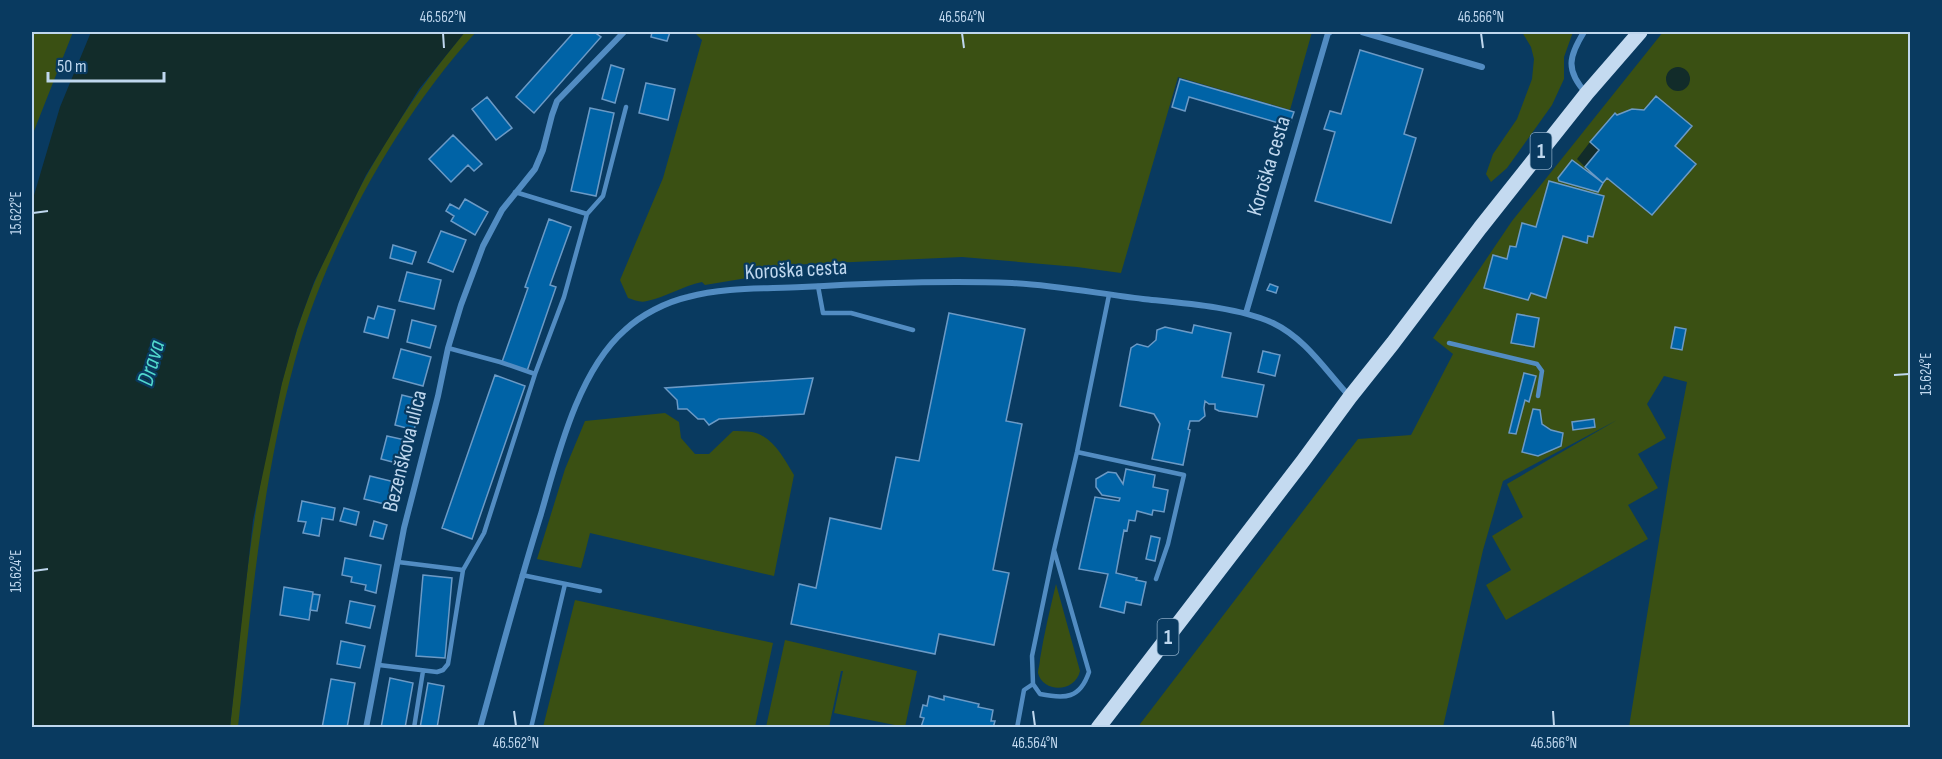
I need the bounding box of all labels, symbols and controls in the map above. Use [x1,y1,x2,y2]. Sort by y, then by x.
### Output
text: 46.562°N [420,8,466,27]
text: 46.564°N [939,8,985,27]
text: 46.566°N [1458,8,1504,27]
scale bar [48,45,164,83]
text: 50 m [57,56,87,77]
street label: Koroška cesta [1241,113,1297,219]
road number: 1 [1530,133,1552,169]
text: 15.622°E [7,191,26,235]
street label: Koroška cesta [744,254,848,286]
water label: Drava [131,337,171,389]
text: 15.624°E [1917,353,1936,395]
street label: Bezenškova ulica [377,387,433,515]
text: 15.624°E [7,550,26,592]
road number: 1 [1158,619,1178,655]
text: 46.562°N [493,734,539,753]
text: 46.564°N [1012,734,1058,753]
text: 46.566°N [1531,734,1577,753]

